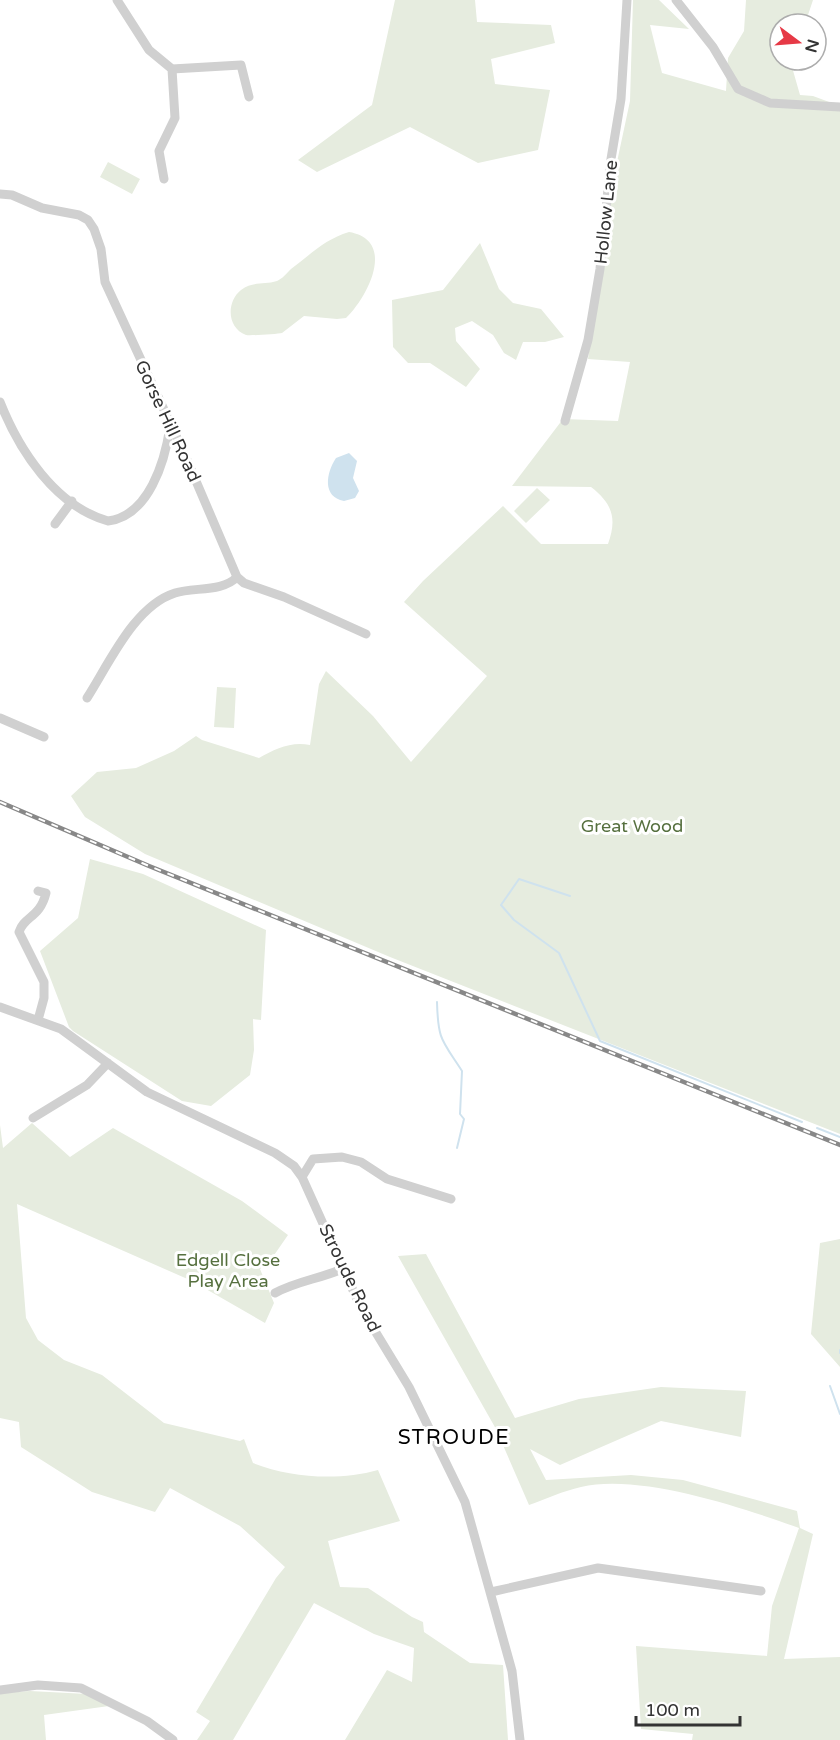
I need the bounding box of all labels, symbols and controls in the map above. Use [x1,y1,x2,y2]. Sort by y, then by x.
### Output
north arrow [768,12,828,72]
text: N [800,37,823,55]
street label: Hollow Lane [590,159,622,265]
street label: Gorse Hill Road [130,357,206,485]
park label: Great Wood [581,815,683,837]
street label: Stroude Road [314,1220,386,1336]
park label: Edgell Close Play Area [176,1249,280,1292]
district label: STROUDE [398,1425,510,1450]
scale bar [636,1689,740,1727]
text: 100 m [645,1699,700,1721]

